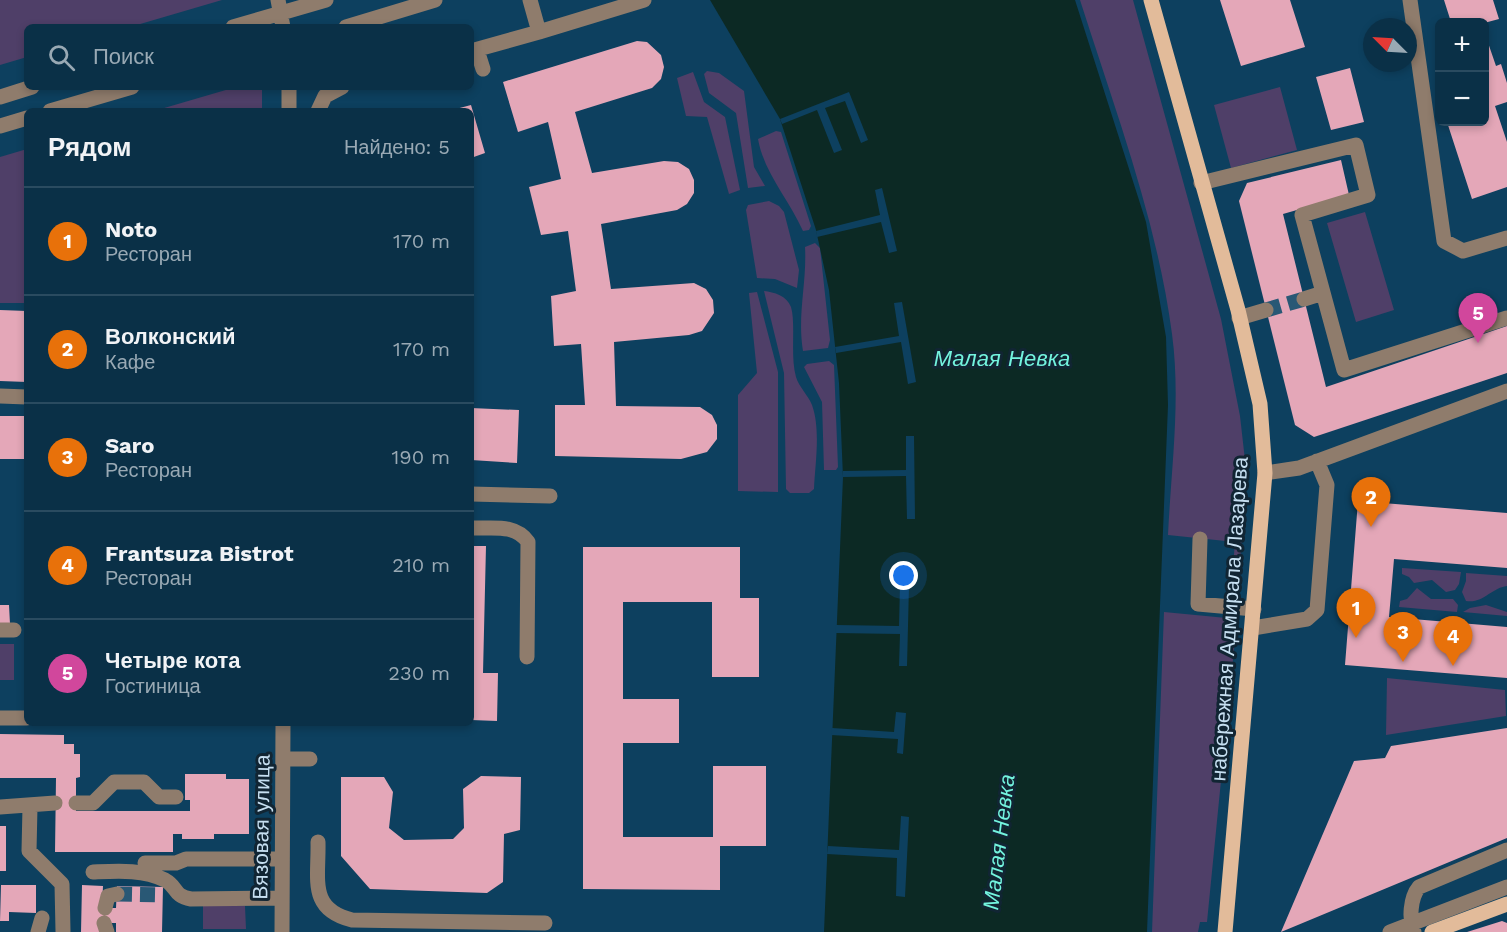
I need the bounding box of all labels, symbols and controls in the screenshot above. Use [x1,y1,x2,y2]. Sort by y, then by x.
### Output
north arrow [1363,18,1417,72]
map controls [1435,18,1489,126]
button: + [1435,18,1489,72]
search box [24,24,474,90]
icon: search [45,41,78,74]
text: Поиск [93,44,154,69]
button: − [1435,72,1489,126]
text: Рядом [48,132,131,162]
text: Найдено: 5 [344,135,450,159]
text: Noto [105,217,157,242]
text: 1 [63,229,72,253]
text: 170 m [393,229,450,253]
text: Ресторан [105,242,192,266]
pin: 5 [1458,294,1498,343]
text: Волконский [105,324,236,349]
text: 2 [62,337,73,361]
text: 170 m [393,337,450,361]
water label: Малая Невка [934,346,1070,371]
text: Кафе [105,350,155,374]
text: Saro [105,433,154,458]
text: 3 [62,445,73,469]
text: 190 m [392,445,450,469]
street label: набережная Адмирала Лазарева [1205,456,1253,782]
text: Ресторан [105,458,192,482]
pin: 2 [1352,478,1390,527]
text: Frantsuza Bistrot [105,541,294,566]
text: 4 [61,553,74,577]
text: 210 m [392,553,450,577]
your location [889,561,918,590]
text: Ресторан [105,566,192,590]
pin: 1 [1336,588,1376,638]
pin: 3 [1384,612,1422,662]
pin: 4 [1434,616,1472,666]
text: Четыре кота [105,648,241,673]
text: 5 [62,661,73,685]
text: 230 m [388,661,450,685]
text: Гостиница [105,674,201,698]
street label: Вязовая улица [247,754,275,900]
water label: Малая Невка [978,773,1020,911]

